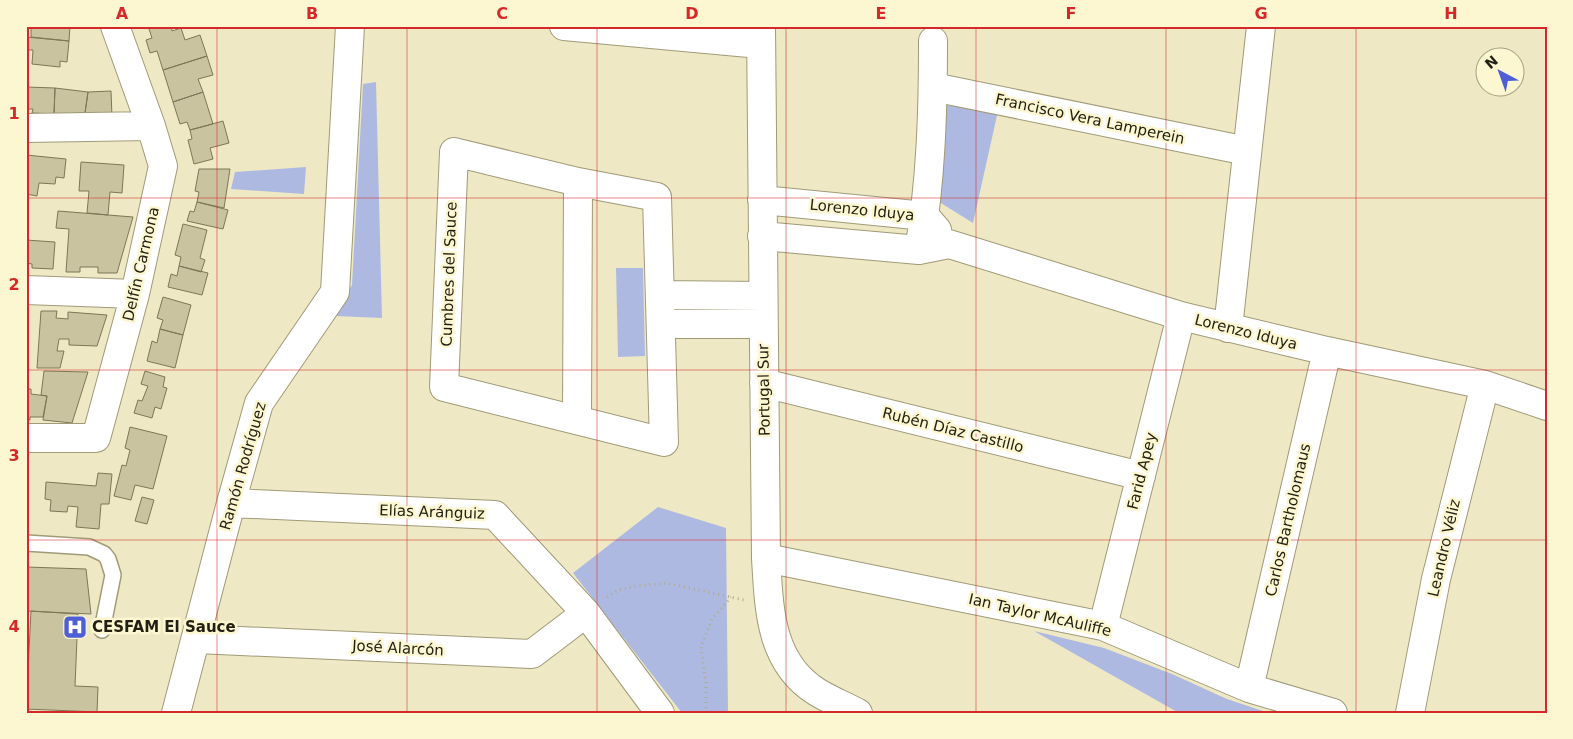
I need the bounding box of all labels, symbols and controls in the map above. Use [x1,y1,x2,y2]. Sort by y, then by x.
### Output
text: A [116,4,129,23]
text: B [306,4,318,23]
text: C [496,4,508,23]
text: D [685,4,699,23]
text: E [876,4,886,23]
text: F [1066,4,1076,23]
text: G [1254,4,1268,23]
text: H [1444,4,1458,23]
north arrow [1476,48,1526,98]
text: N [1482,52,1501,72]
street label: Francisco Vera Lamperein [994,90,1186,148]
text: 1 [8,104,20,123]
street label: Lorenzo Iduya [809,196,915,224]
street label: Cumbres del Sauce [437,201,461,347]
street label: Delfín Carmona [119,205,163,323]
text: 2 [8,275,20,294]
street label: Lorenzo Iduya [1193,311,1299,353]
street label: Portugal Sur [754,343,774,436]
street label: Ramón Rodríguez [216,400,270,532]
street label: Rubén Díaz Castillo [881,404,1025,456]
street label: Farid Apey [1124,430,1160,511]
street label: Carlos Bartholomaus [1262,442,1314,598]
text: 3 [8,446,20,465]
street label: Leandro Véliz [1424,497,1464,599]
street label: Elías Aránguiz [379,501,485,523]
street label: Ian Taylor McAuliffe [967,590,1113,640]
hospital icon: CESFAM El Sauce [62,614,88,640]
text: 4 [8,617,20,636]
place label: CESFAM El Sauce [92,618,236,636]
street label: José Alarcón [351,637,444,659]

